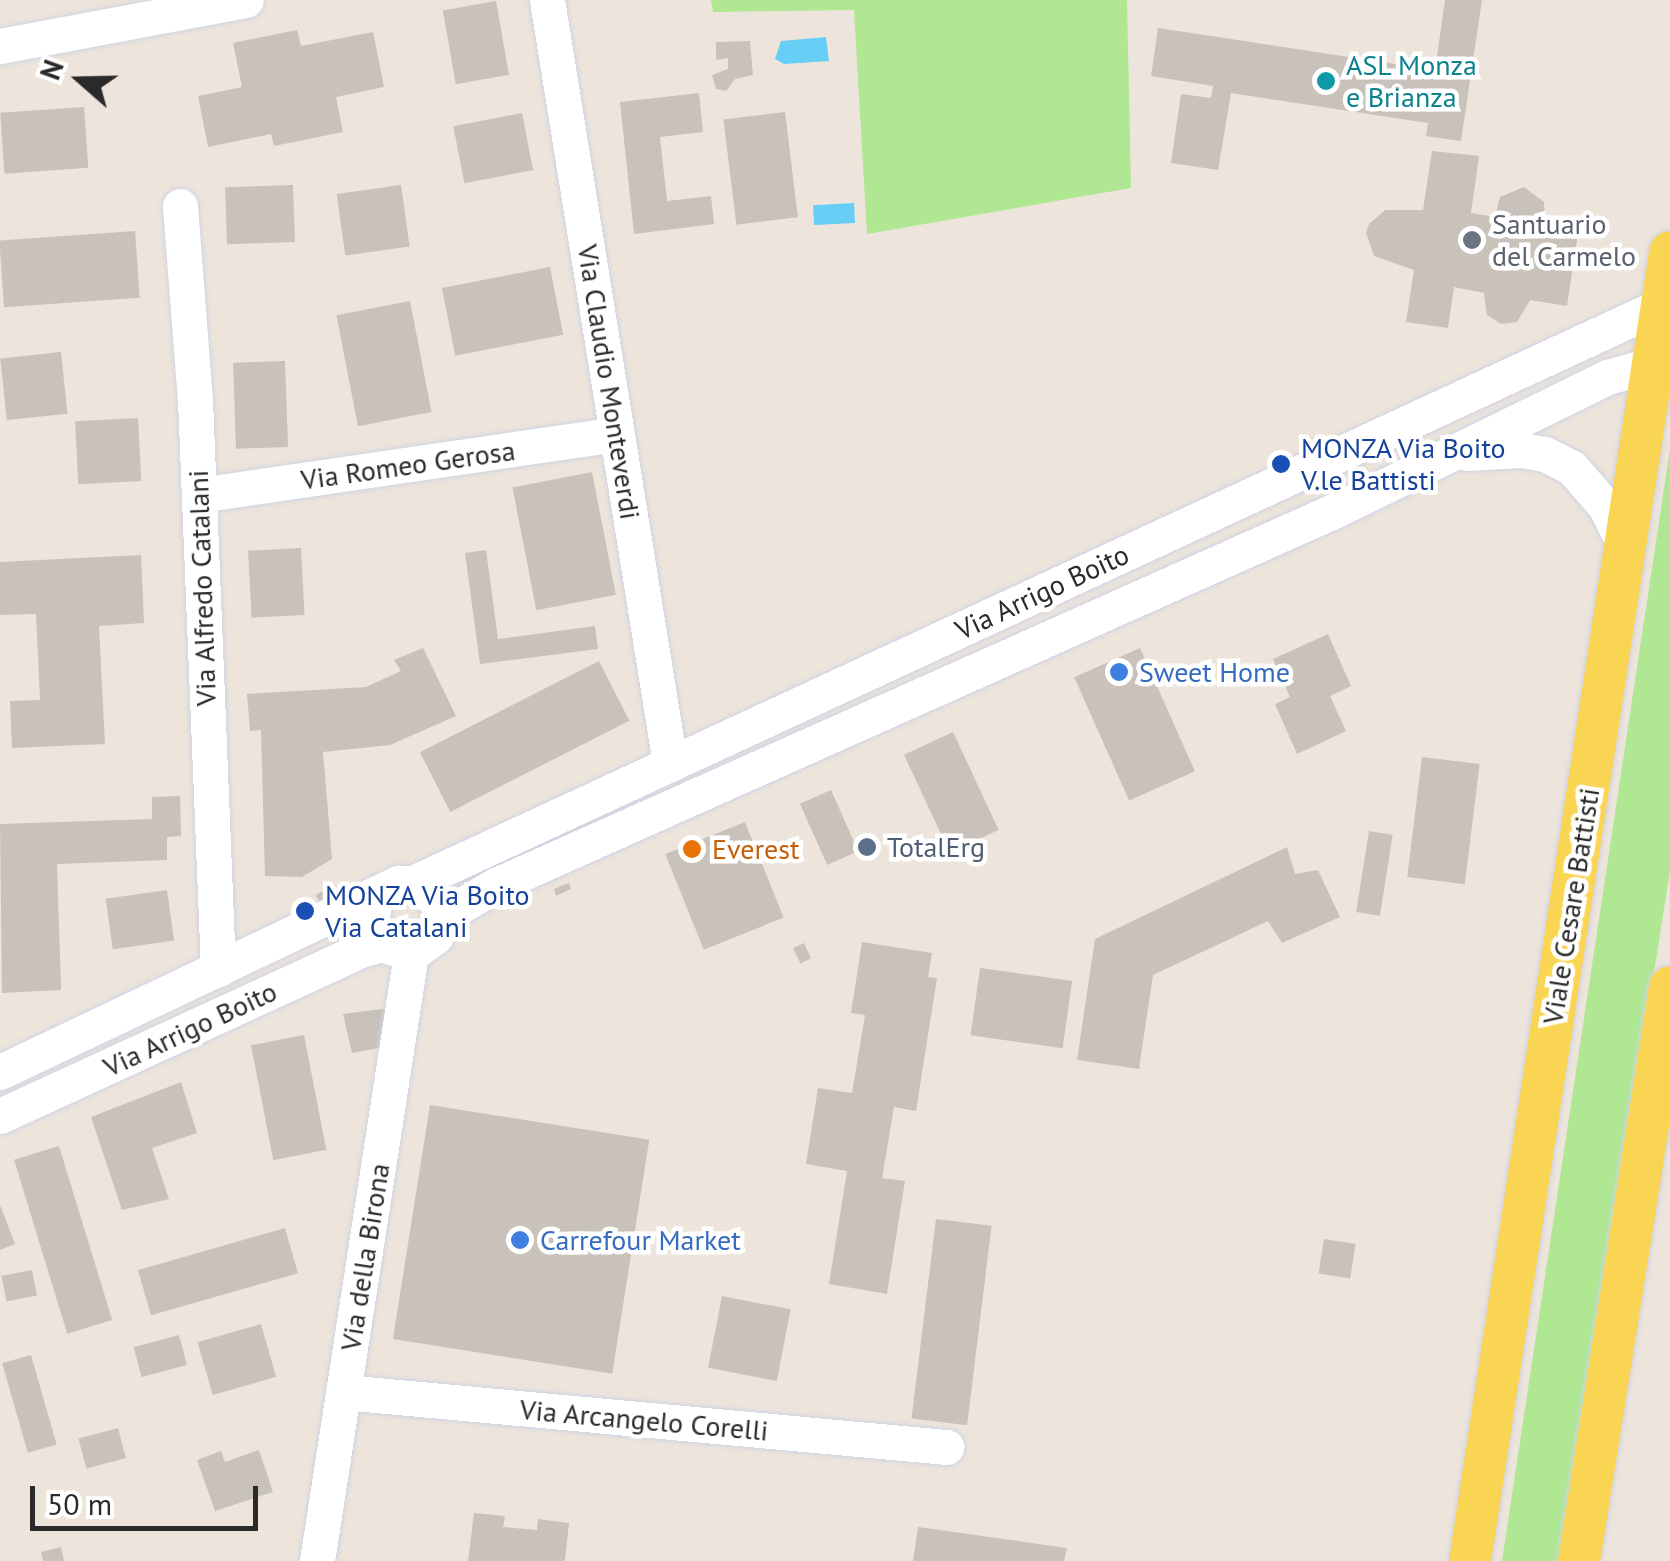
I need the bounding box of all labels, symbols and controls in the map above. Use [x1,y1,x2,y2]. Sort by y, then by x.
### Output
north arrow [30,30,130,130]
place label: ASL Monza e Brianza [1346,48,1478,114]
text: N [31,55,72,85]
marker: ASL Monza e Brianza [1315,70,1337,92]
place label: Santuario del Carmelo [1492,207,1636,273]
marker: Santuario del Carmelo [1461,229,1483,251]
street label: Via Claudio Monteverdi [571,242,647,522]
place label: MONZA Via Boito V.le Battisti [1301,431,1508,497]
street label: Via Romeo Gerosa [299,433,517,497]
marker: MONZA Via Boito V.le Battisti [1270,453,1292,475]
street label: Via Alfredo Catalani [181,469,223,707]
street label: Via Arrigo Boito [950,537,1134,647]
place label: Sweet Home [1139,655,1290,689]
marker: Sweet Home [1108,661,1130,683]
street label: Viale Cesare Battisti [1536,785,1606,1027]
place label: TotalErg [887,830,985,864]
place label: Everest [712,832,799,866]
marker: TotalErg [856,836,878,858]
marker: Everest [681,838,703,860]
place label: MONZA Via Boito Via Catalani [325,878,532,944]
marker: MONZA Via Boito Via Catalani [294,900,316,922]
street label: Via Arrigo Boito [98,974,282,1084]
street label: Via della Birona [334,1161,396,1353]
place label: Carrefour Market [540,1223,741,1257]
marker: Carrefour Market [509,1229,531,1251]
street label: Via Arcangelo Corelli [518,1392,770,1448]
scale bar [35,1466,262,1528]
text: 50 m [47,1484,112,1523]

